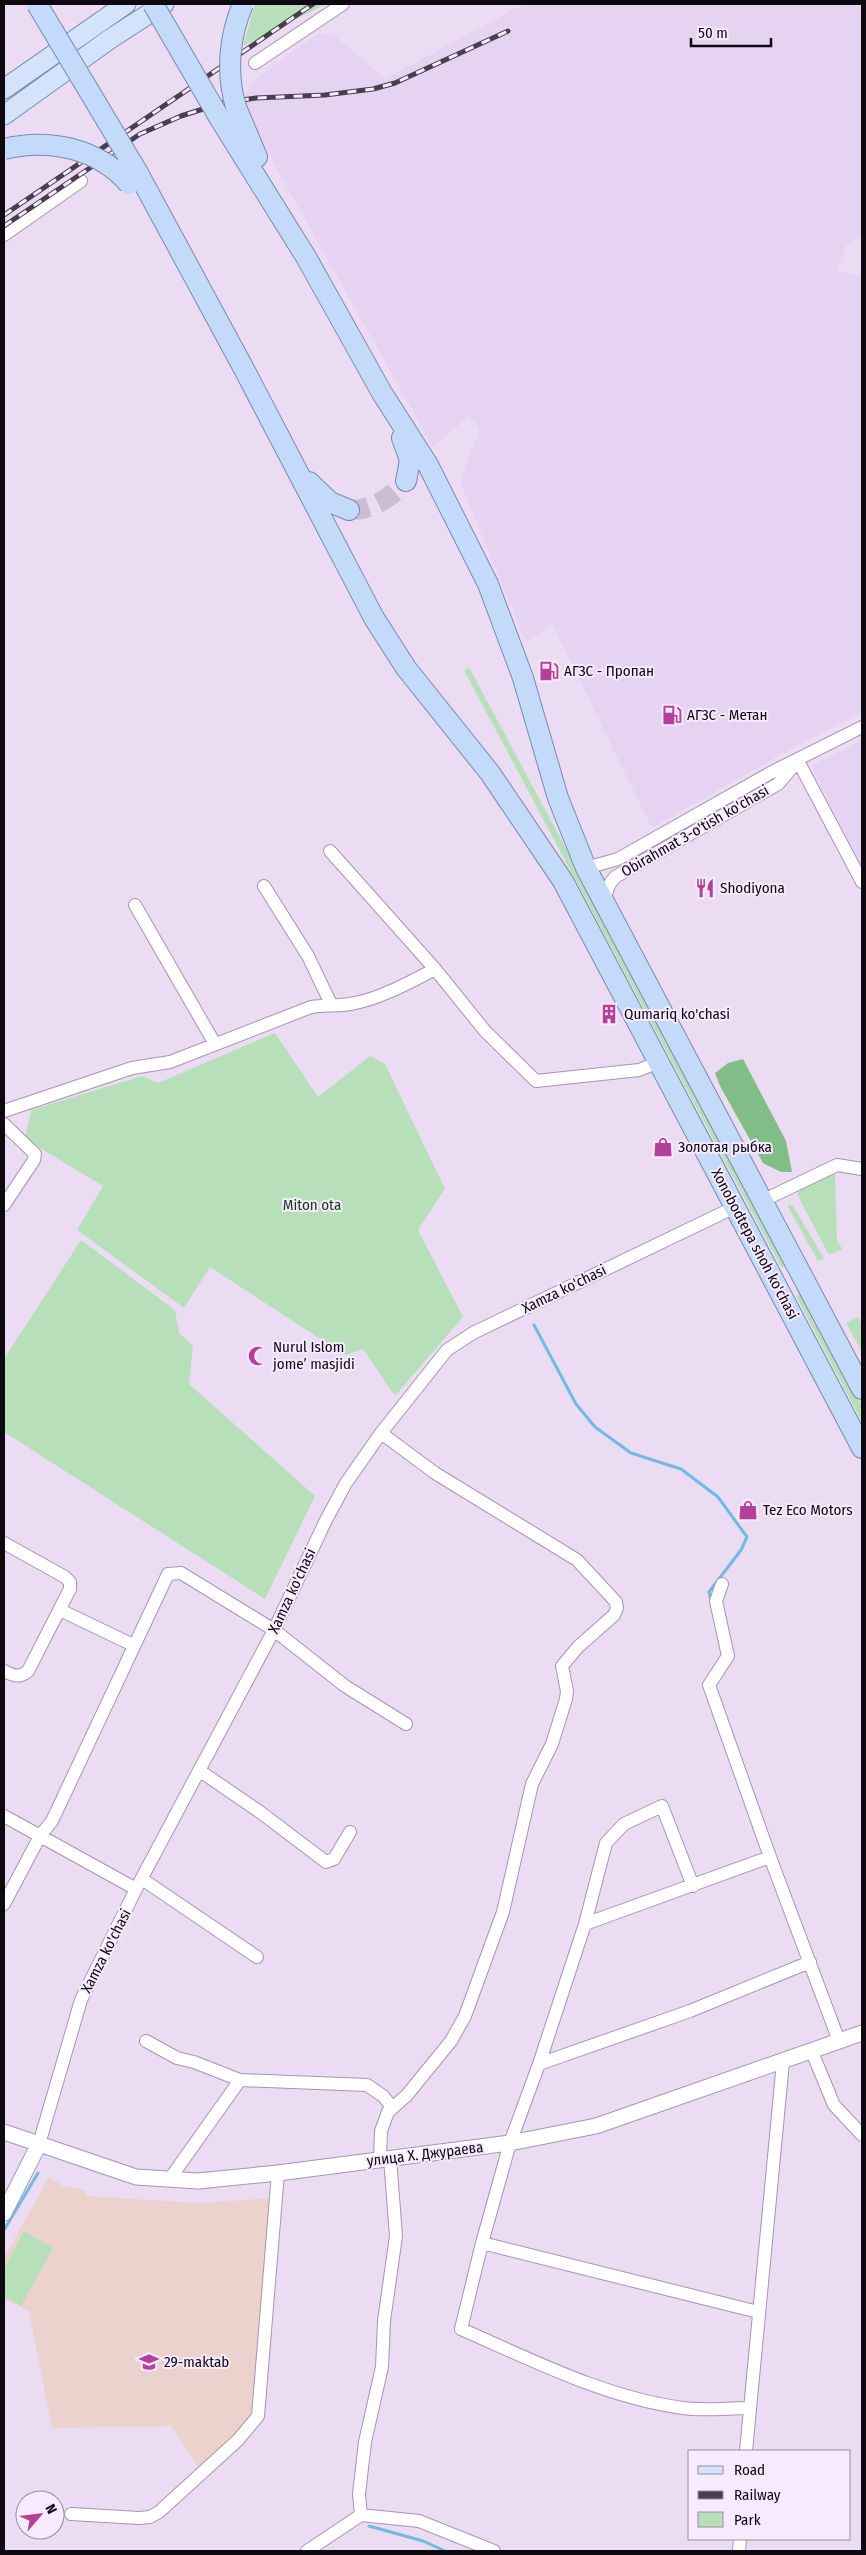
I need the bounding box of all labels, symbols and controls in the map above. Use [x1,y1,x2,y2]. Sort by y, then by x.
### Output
scale bar [691,15,771,47]
text: 50 m [698,24,728,42]
fuel station icon: АГЗС - Пропан [538,660,560,682]
place label: АГЗС - Пропан [564,662,654,680]
fuel station icon: АГЗС - Метан [661,704,683,726]
place label: АГЗС - Метан [687,706,767,724]
street label: Obirahmat 3-o'tish ko'chasi [618,781,772,881]
restaurant icon: Shodiyona [694,877,716,899]
place label: Shodiyona [720,879,785,897]
building icon: Qumariq ko'chasi [598,1003,620,1025]
place label: Qumariq ko'chasi [624,1005,730,1023]
shop icon: Золотая рыбка [652,1136,674,1158]
place label: Золотая рыбка [678,1138,772,1156]
street label: Xonobodtepa shoh ko'chasi [708,1165,802,1323]
park label: Miton ota [283,1196,341,1214]
street label: Xamza ko'chasi [519,1261,609,1317]
place label: Nurul Islom jome’ masjidi [272,1338,355,1373]
mosque icon: Nurul Islom jome’ masjidi [247,1345,269,1367]
shop icon: Tez Eco Motors [737,1499,759,1521]
place label: Tez Eco Motors [763,1501,853,1519]
street label: Xamza ko'chasi [264,1546,320,1636]
street label: Xamza ko'chasi [77,1906,135,1996]
street label: улица Х. Джураева [366,2138,484,2170]
school or university icon: 29-maktab [138,2351,160,2373]
place label: 29-maktab [164,2353,229,2371]
legend [688,2450,851,2540]
text: Road [734,2461,765,2479]
text: Railway [734,2486,781,2504]
north arrow [15,2490,65,2540]
text: N [42,2501,61,2517]
text: Park [734,2511,761,2529]

